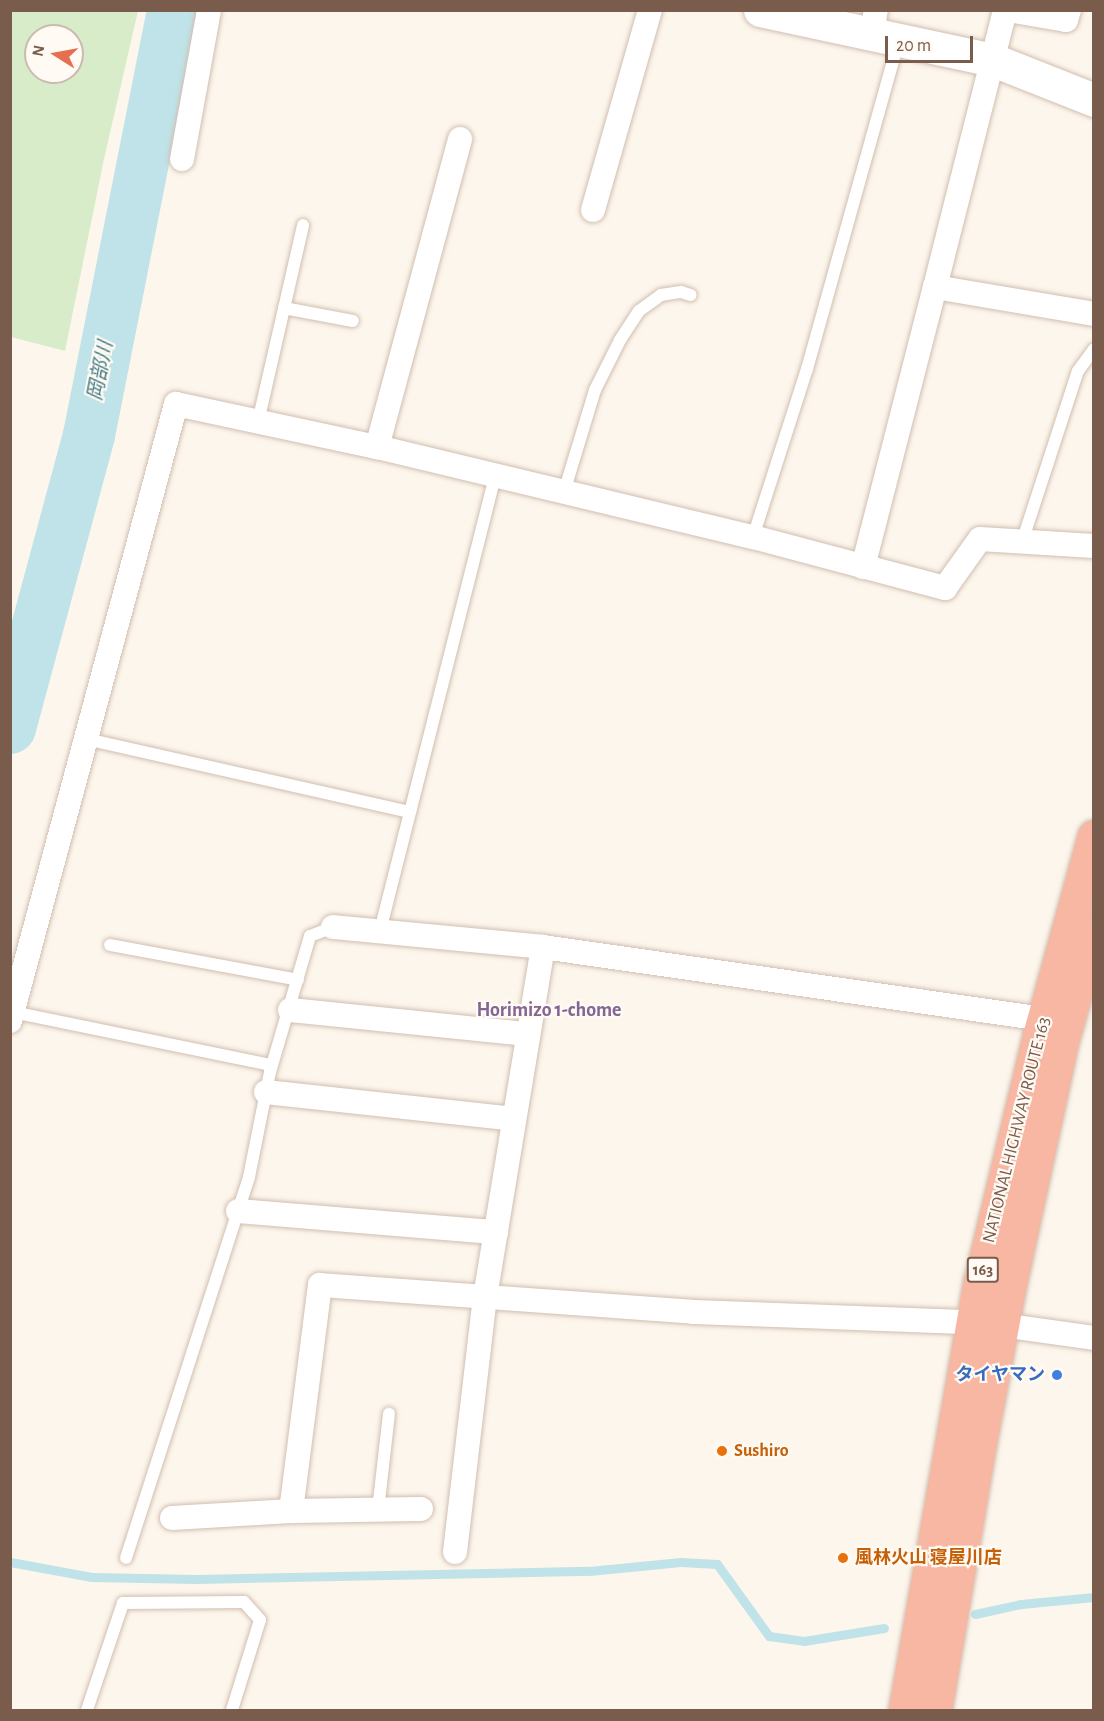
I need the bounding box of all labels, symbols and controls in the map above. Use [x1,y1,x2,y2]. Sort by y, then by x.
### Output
north arrow [24,24,84,84]
scale bar [888,24,976,62]
text: 20 m [896,37,931,55]
text: N [29,44,47,58]
water label: 岡部川 [83,339,119,403]
district label: Horimizo 1-chome [477,998,621,1022]
street label: NATIONAL HIGHWAY ROUTE 163 [978,1015,1056,1245]
road number: 163 [966,1257,1000,1283]
place label: タイヤマン [955,1364,1045,1386]
marker: タイヤマン [1050,1368,1064,1382]
place label: Sushiro [734,1440,789,1462]
marker: Sushiro [715,1444,729,1458]
place label: 風林火山 寝屋川店 [855,1547,1002,1569]
marker: 風林火山 寝屋川店 [836,1551,850,1565]

